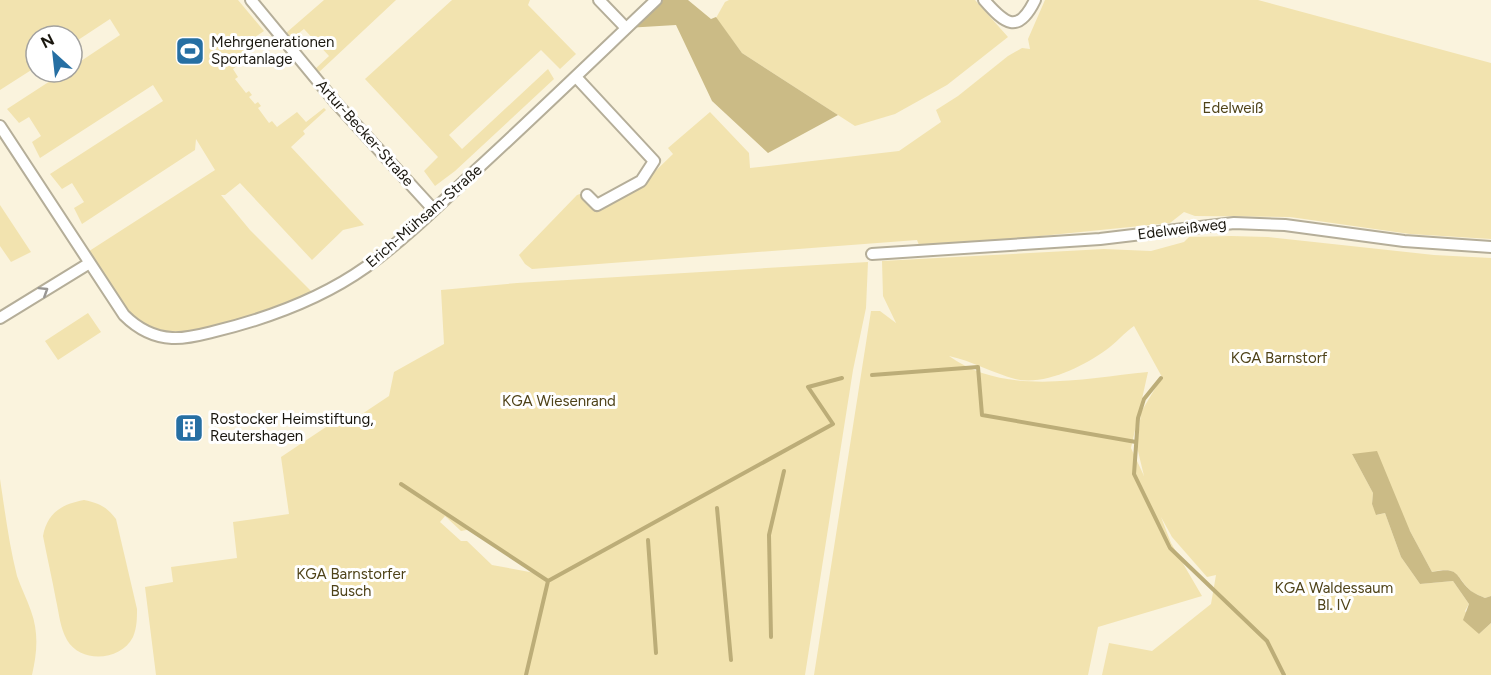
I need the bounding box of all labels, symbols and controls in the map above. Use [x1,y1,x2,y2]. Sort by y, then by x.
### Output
north arrow [24,24,84,84]
text: N [38,30,57,52]
place label: Mehrgenerationen Sportanlage [211,33,334,68]
sports icon: Mehrgenerationen Sportanlage [174,35,206,67]
street label: Artur-Becker-Straße [312,76,418,190]
park label: Edelweiß [1203,99,1263,117]
street label: Erich-Mühsam-Straße [362,161,486,271]
street label: Edelweißweg [1137,215,1227,243]
one-way arrow [38,286,48,298]
park label: KGA Barnstorf [1231,349,1328,367]
park label: KGA Wiesenrand [502,392,616,410]
place label: Rostocker Heimstiftung, Reutershagen [210,410,374,445]
building icon: Rostocker Heimstiftung, Reutershagen [173,412,205,444]
park label: KGA Barnstorfer Busch [296,565,406,600]
park label: KGA Waldessaum Bl. IV [1275,579,1393,614]

